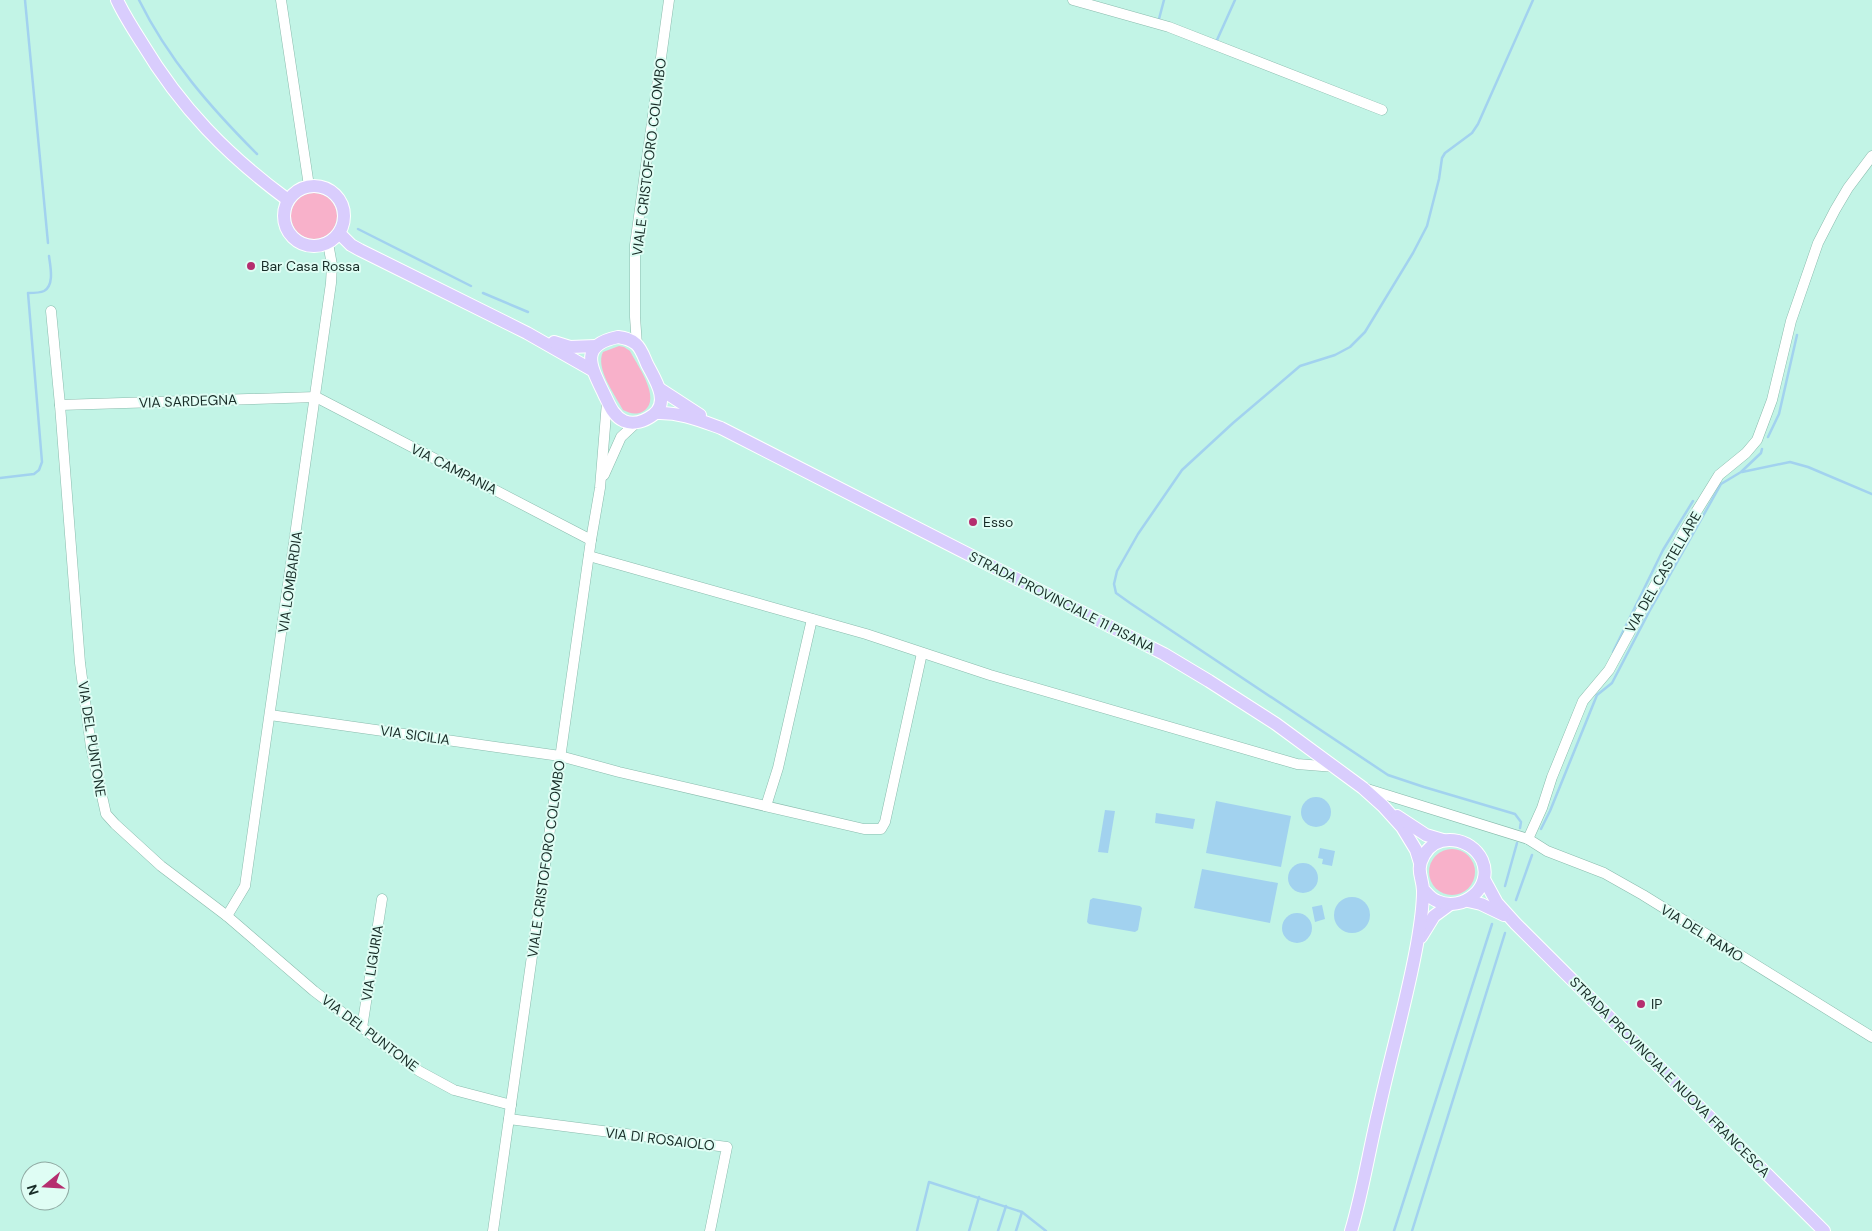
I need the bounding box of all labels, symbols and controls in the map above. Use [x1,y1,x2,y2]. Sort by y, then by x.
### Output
street label: VIALE CRISTOFORO COLOMBO [628,57,670,257]
place label: Bar Casa Rossa [261,257,360,275]
marker: Bar Casa Rossa [245,260,257,272]
street label: VIA SARDEGNA [138,390,238,412]
street label: VIA CAMPANIA [408,439,500,499]
street label: VIA DEL CASTELLARE [1621,508,1705,636]
place label: Esso [983,513,1013,531]
marker: Esso [967,516,979,528]
street label: VIA LOMBARDIA [274,530,306,634]
street label: STRADA PROVINCIALE 11 PISANA [966,547,1158,657]
street label: VIA DEL PUNTONE [74,680,110,798]
street label: VIA SICILIA [379,721,451,749]
street label: VIALE CRISTOFORO COLOMBO [523,759,569,959]
street label: VIA DEL RAMO [1657,900,1747,966]
street label: VIA LIGURIA [357,924,387,1002]
street label: STRADA PROVINCIALE NUOVA FRANCESCA [1566,973,1774,1181]
street label: VIA DEL PUNTONE [318,991,422,1075]
place label: IP [1651,995,1662,1013]
marker: IP [1635,998,1647,1010]
street label: VIA DI ROSAIOLO [604,1123,716,1155]
north arrow [20,1161,70,1211]
text: N [22,1182,43,1198]

